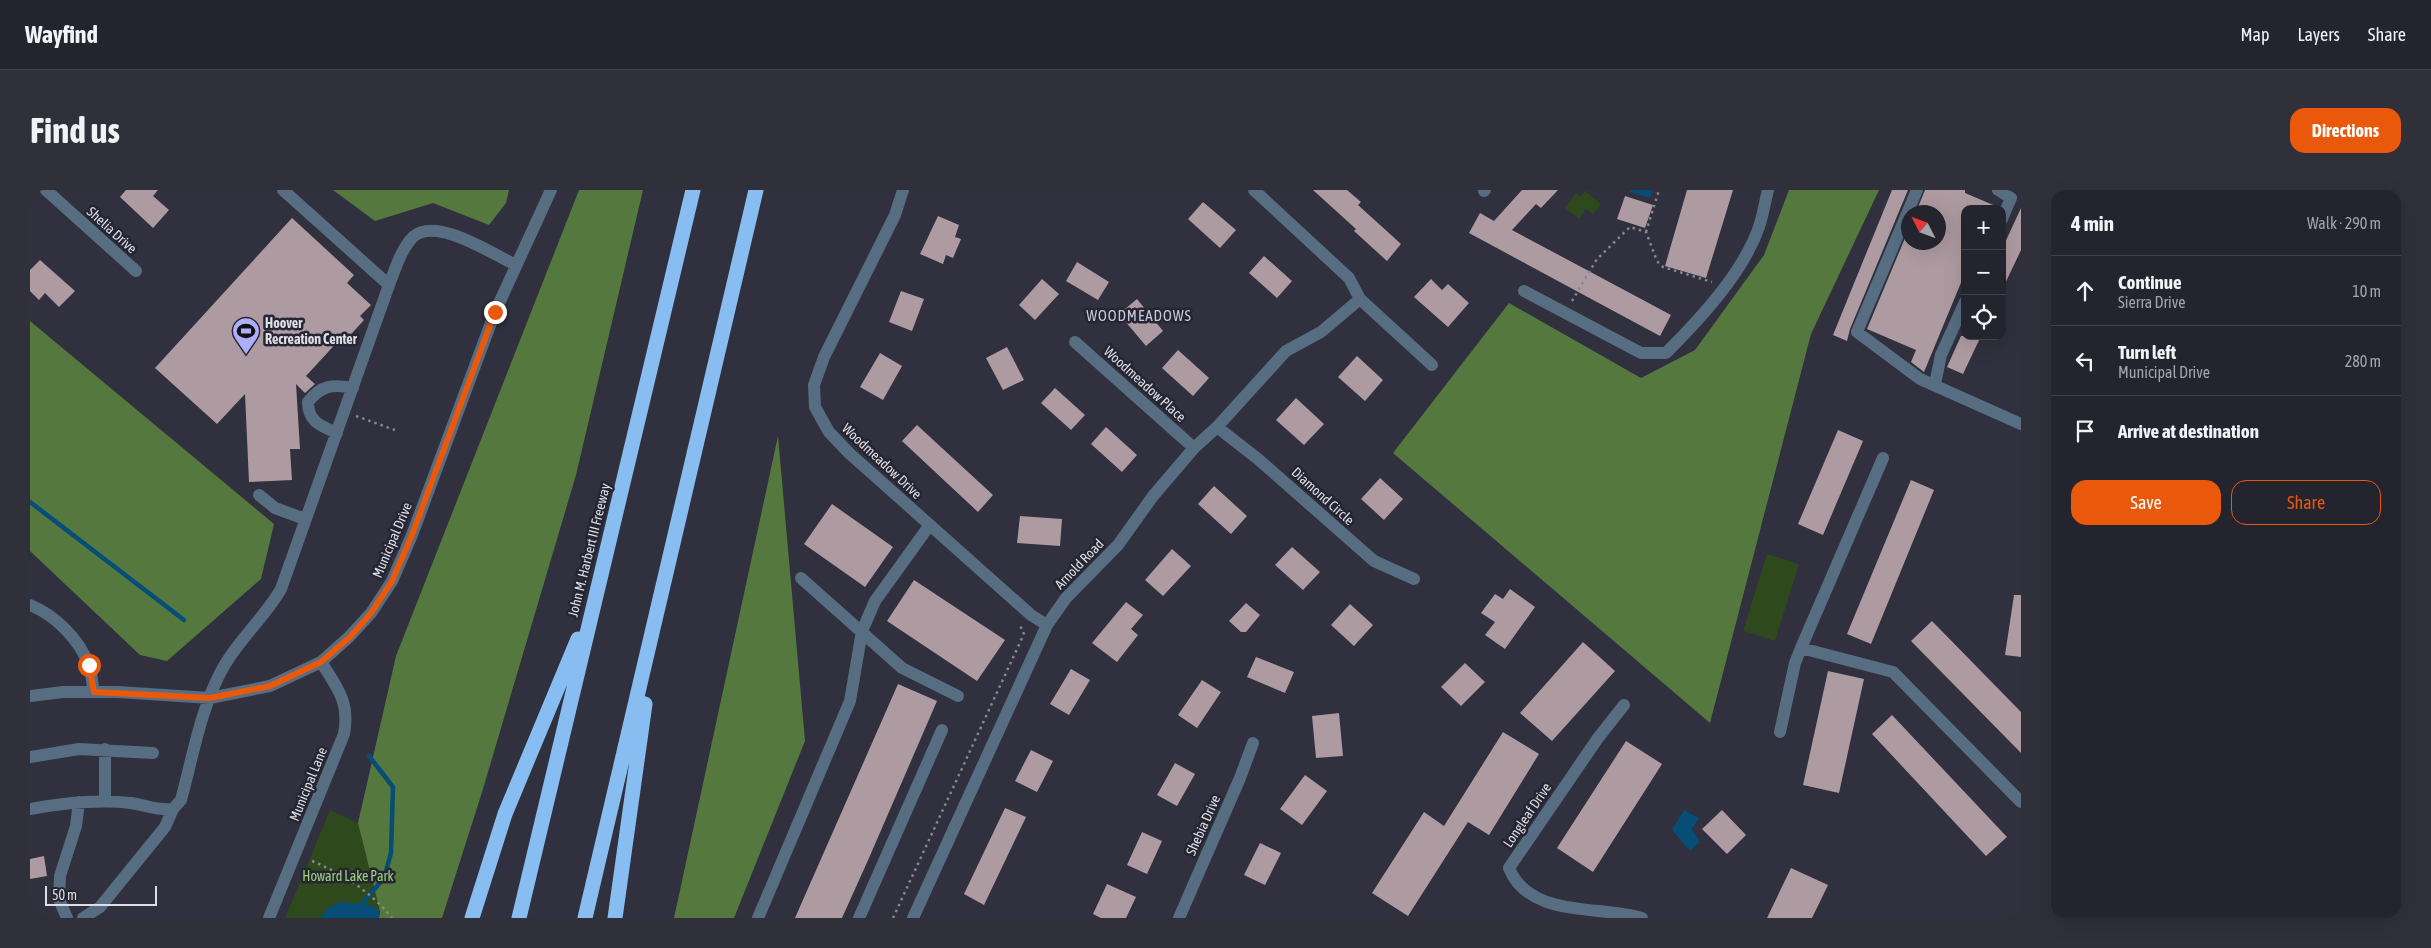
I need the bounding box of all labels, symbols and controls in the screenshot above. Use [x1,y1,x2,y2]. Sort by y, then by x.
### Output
text: Wayfind [25,21,98,48]
text: Map [2240,24,2269,45]
text: Layers [2297,24,2340,45]
text: Share [2368,24,2406,45]
button: Directions [2290,108,2401,153]
text: Find us [30,110,120,150]
street label: Shelia Drive [84,203,140,257]
north arrow [1901,205,1946,250]
map controls [1961,205,2006,340]
button: + [1961,205,2006,250]
text: 4 min [2071,211,2114,235]
text: Walk · 290 m [2307,214,2381,232]
button: − [1961,250,2006,295]
text: Continue [2118,271,2182,293]
icon: ahead [2071,277,2099,305]
text: 10 m [2352,282,2381,300]
text: Sierra Drive [2118,293,2185,311]
button: locate [1961,295,2006,340]
route end [484,301,507,324]
district label: WOODMEADOWS [1086,307,1192,324]
place label: Hoover Recreation Center [265,315,358,347]
sports icon: Hoover Recreation Center [231,316,261,355]
text: Turn left [2118,341,2176,363]
street label: Woodmeadow Place [1101,343,1189,425]
icon: left [2071,347,2099,375]
text: 280 m [2345,352,2381,370]
text: Municipal Drive [2118,363,2210,381]
icon: arrive [2071,417,2099,445]
street label: Woodmeadow Drive [839,420,925,502]
text: Arrive at destination [2118,420,2259,442]
street label: Diamond Circle [1289,464,1357,528]
button: Save [2071,480,2221,525]
button: Share [2231,480,2381,525]
street label: John M. Harbert III Freeway [565,481,613,618]
street label: Municipal Drive [369,500,415,580]
street label: Arnold Road [1051,536,1107,592]
route start [78,654,101,677]
street label: Municipal Lane [286,745,330,823]
street label: Longleaf Drive [1500,780,1554,850]
street label: Shebia Drive [1183,792,1223,858]
park label: Howard Lake Park [302,868,394,884]
scale bar [45,883,158,906]
text: 50 m [52,887,77,903]

